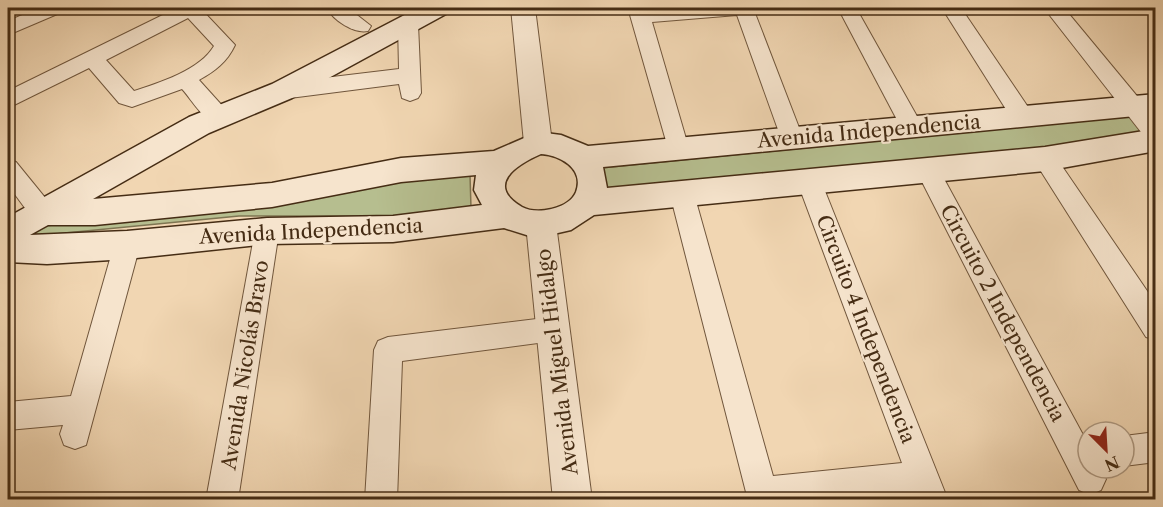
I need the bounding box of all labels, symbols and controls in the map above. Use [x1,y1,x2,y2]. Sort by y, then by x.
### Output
street label: Avenida Independencia [755,109,982,153]
street label: Circuito 2 Independencia [935,200,1071,426]
street label: Circuito 4 Independencia [811,211,921,447]
street label: Avenida Independencia [198,213,424,249]
street label: Avenida Miguel Hidalgo [531,248,583,477]
street label: Avenida Nicolás Bravo [216,258,273,473]
north arrow [1076,420,1136,480]
text: N [1102,452,1123,476]

